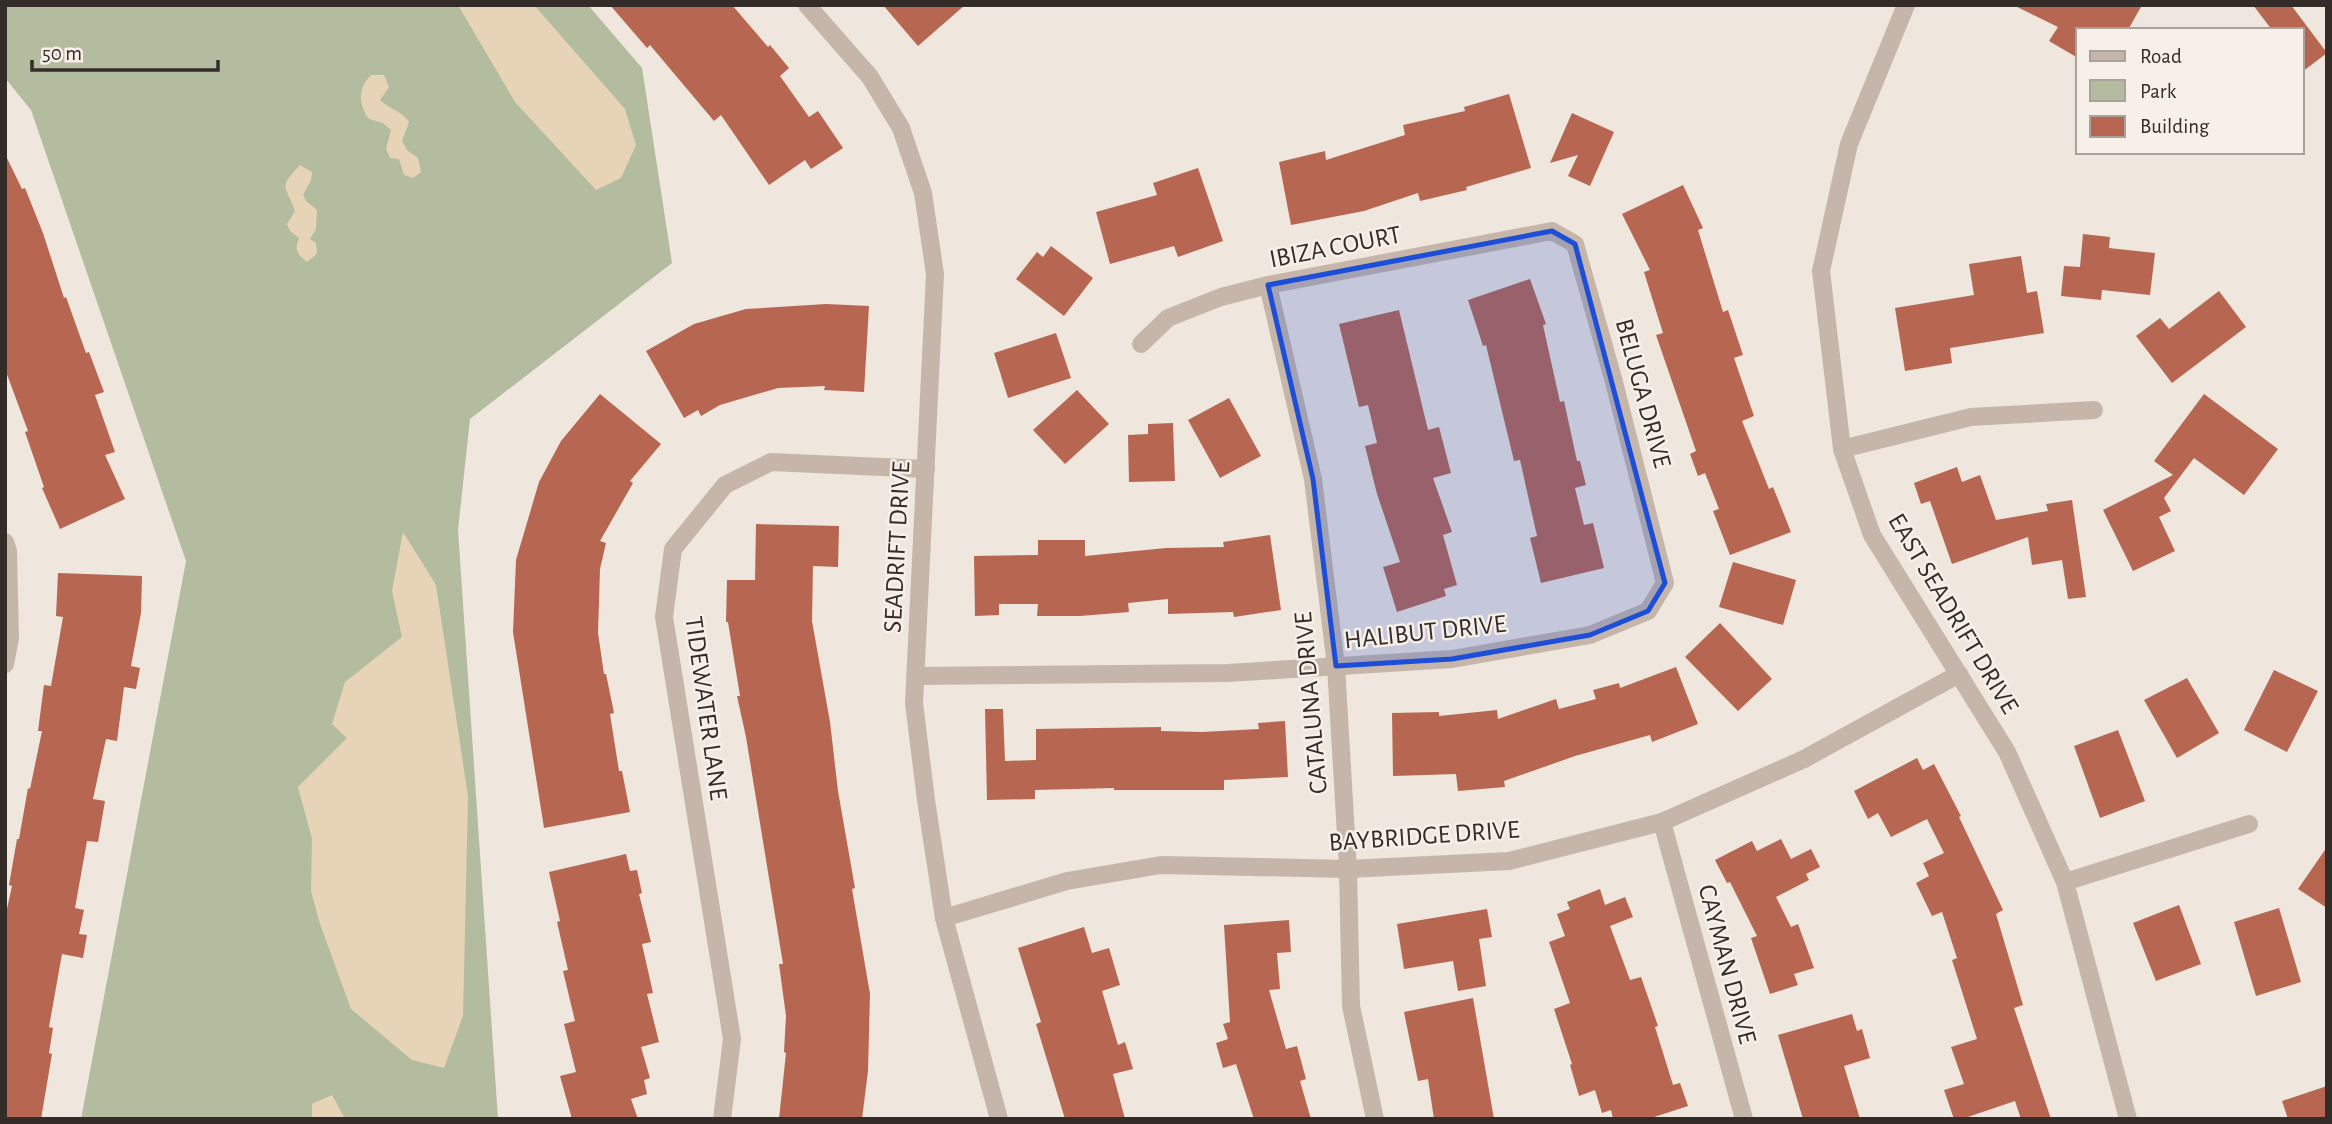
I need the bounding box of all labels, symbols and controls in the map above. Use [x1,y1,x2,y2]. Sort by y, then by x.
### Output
scale bar [32,28,217,72]
legend [2076,28,2304,154]
text: 50 m [42,43,82,64]
text: Road [2140,46,2182,67]
text: Park [2140,81,2177,102]
text: Building [2140,116,2210,137]
street label: IBIZA COURT [1267,221,1403,272]
street label: BELUGA DRIVE [1611,316,1675,471]
street label: SEADRIFT DRIVE [880,461,914,634]
street label: EAST SEADRIFT DRIVE [1883,509,2023,718]
street label: CATALUNA DRIVE [1290,611,1332,795]
street label: HALIBUT DRIVE [1343,611,1507,653]
street label: TIDEWATER LANE [680,615,732,802]
street label: BAYBRIDGE DRIVE [1328,816,1520,856]
street label: CAYMAN DRIVE [1693,882,1761,1047]

